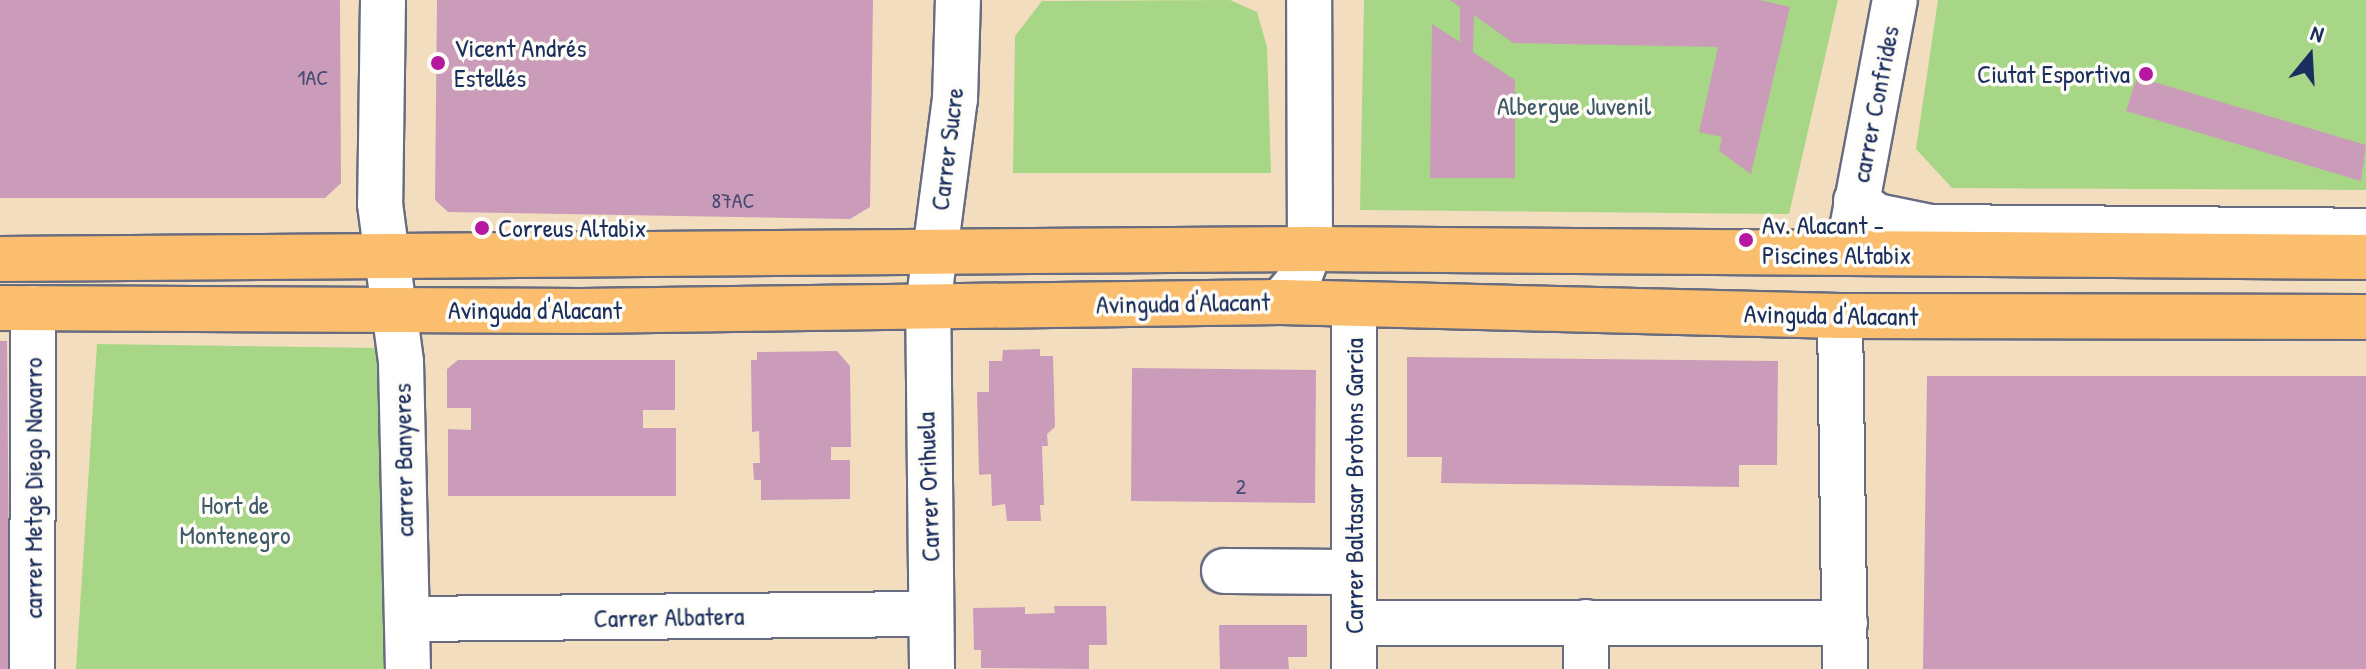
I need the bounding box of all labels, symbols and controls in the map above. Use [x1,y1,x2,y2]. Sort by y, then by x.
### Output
north arrow [2270,16,2350,96]
text: N [2307,17,2328,49]
street label: carrer Confrides [1845,23,1905,185]
place label: Vicent Andrés Estellés [454,32,586,94]
marker: Vicent Andrés Estellés [429,54,447,72]
place label: Ciutat Esportiva [1977,58,2130,90]
house number: 1AC [298,65,328,91]
marker: Ciutat Esportiva [2137,65,2155,83]
street label: Carrer Sucre [924,86,970,212]
park label: Albergue Juvenil [1497,90,1651,122]
house number: 87AC [711,188,755,214]
place label: Av. Alacant - Piscines Altabix [1762,209,1911,270]
place label: Correus Altabix [498,212,646,244]
marker: Correus Altabix [473,219,491,237]
marker: Av. Alacant - Piscines Altabix [1737,231,1755,249]
street label: Avinguda d'Alacant [1096,286,1270,320]
street label: Avinguda d'Alacant [448,294,622,326]
street label: Avinguda d'Alacant [1744,298,1918,332]
street label: Carrer Baltasar Brotons Garcia [1338,338,1370,634]
street label: carrer Metge Diego Navarro [17,358,49,618]
street label: carrer Banyeres [386,383,420,537]
street label: Carrer Orihuela [910,412,946,562]
house number: 2 [1236,474,1246,500]
park label: Hort de Montenegro [179,489,291,550]
street label: Carrer Albatera [593,600,745,634]

